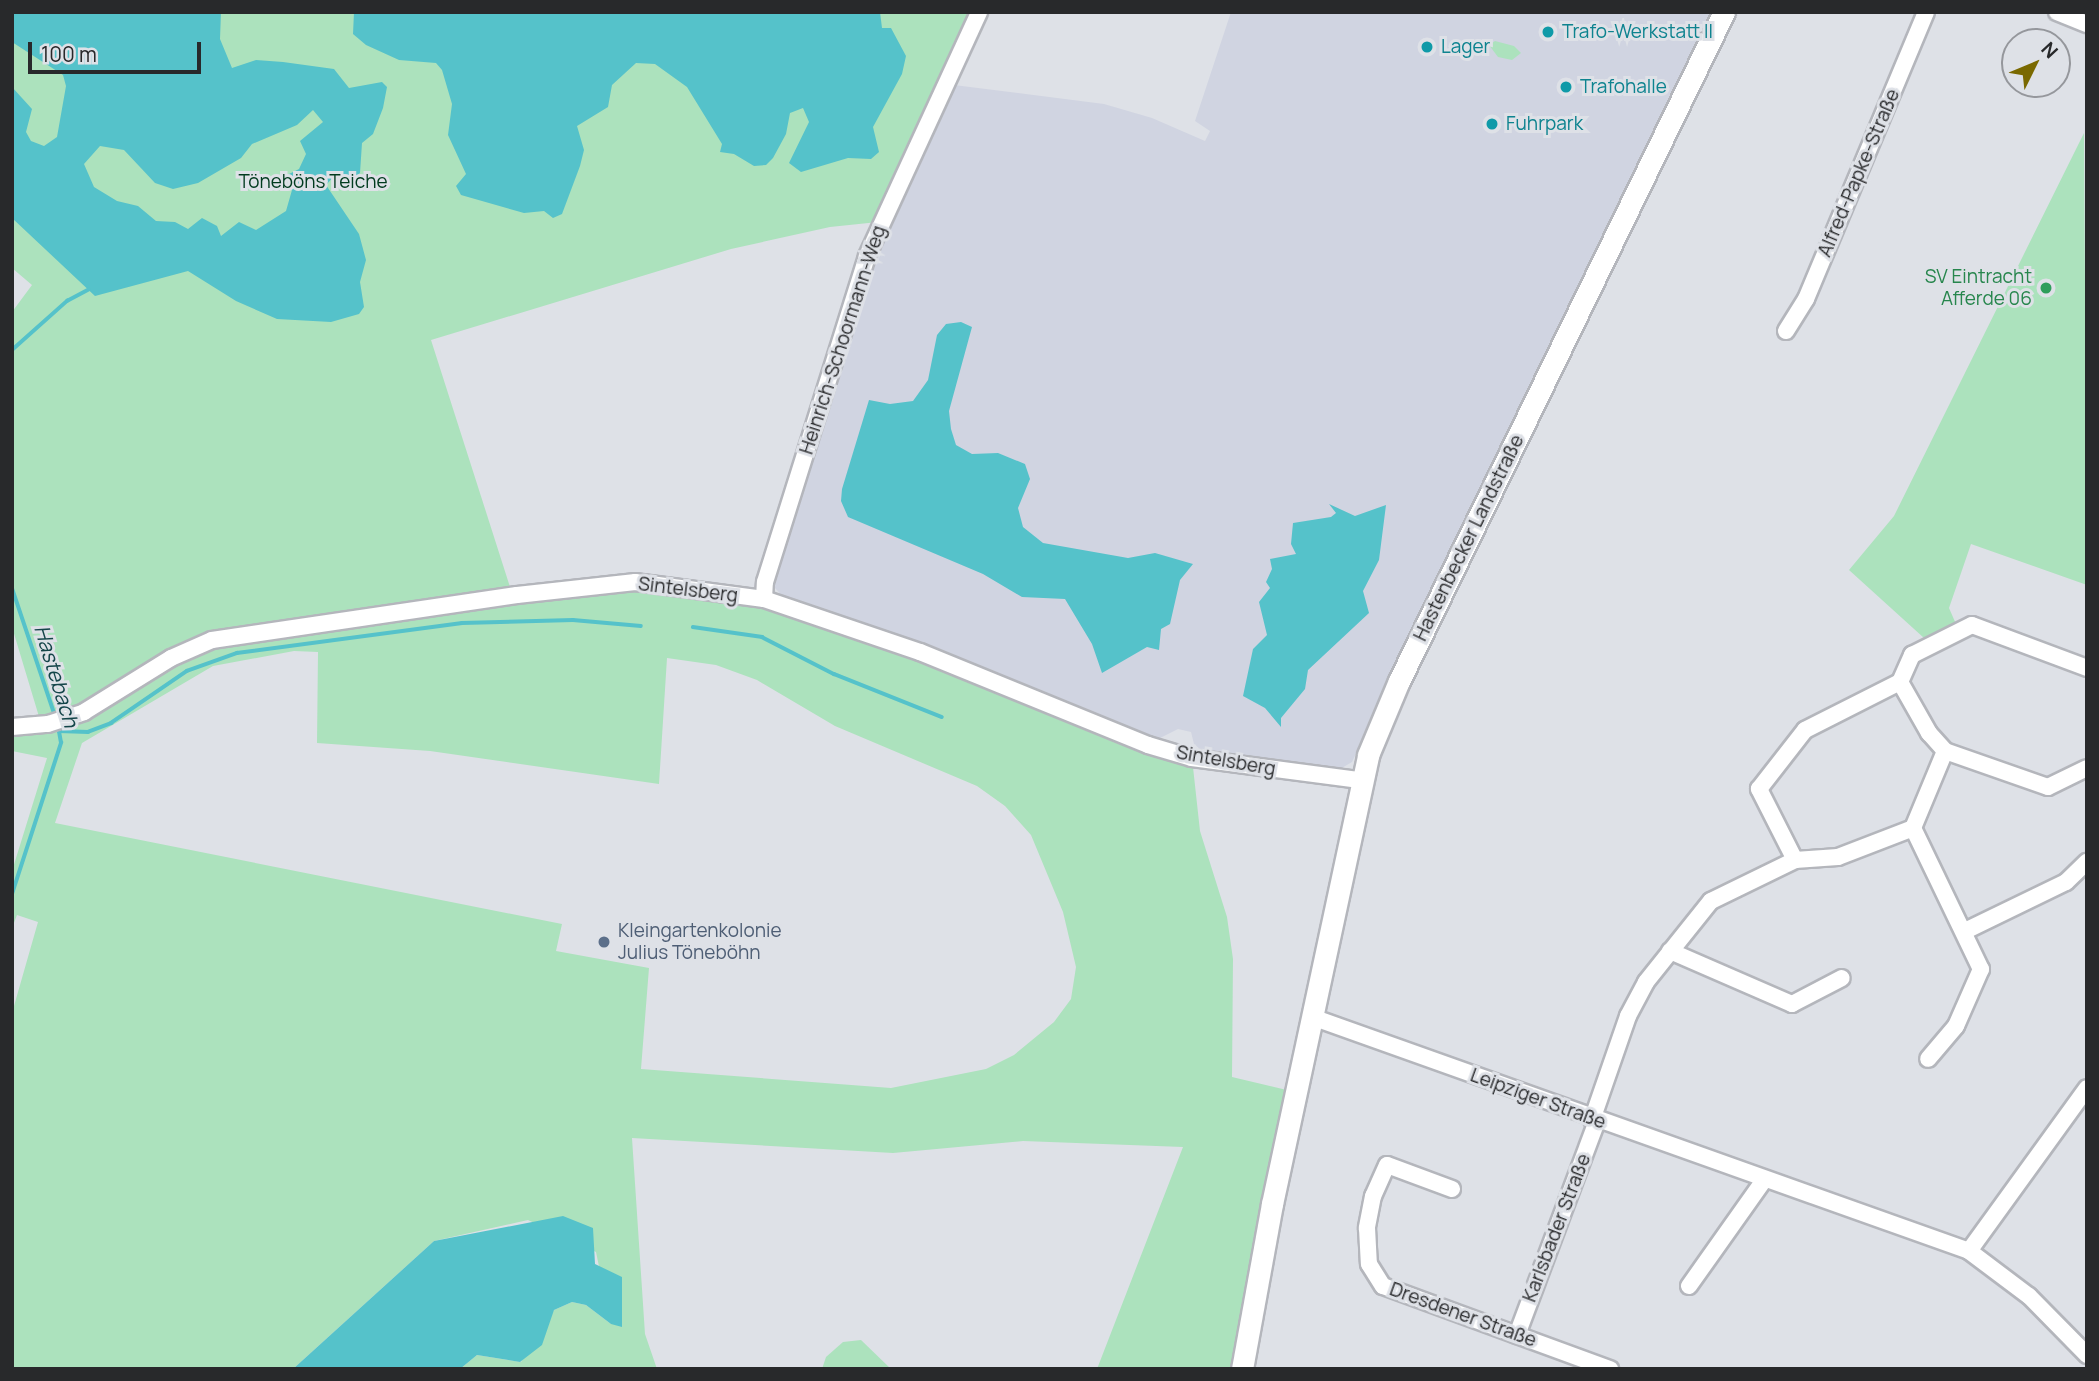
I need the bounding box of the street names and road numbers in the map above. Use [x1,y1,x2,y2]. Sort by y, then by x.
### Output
street label: Alfred-Papke-Straße [1813,86,1905,260]
street label: Heinrich-Schoormann-Weg [795,223,891,457]
street label: Hastenbecker Landstraße [1409,431,1529,645]
street label: Sintelsberg [637,573,739,607]
street label: Sintelsberg [1175,741,1277,781]
street label: Leipziger Straße [1467,1064,1609,1134]
street label: Karlsbader Straße [1518,1151,1596,1305]
street label: Dresdener Straße [1387,1278,1539,1352]

